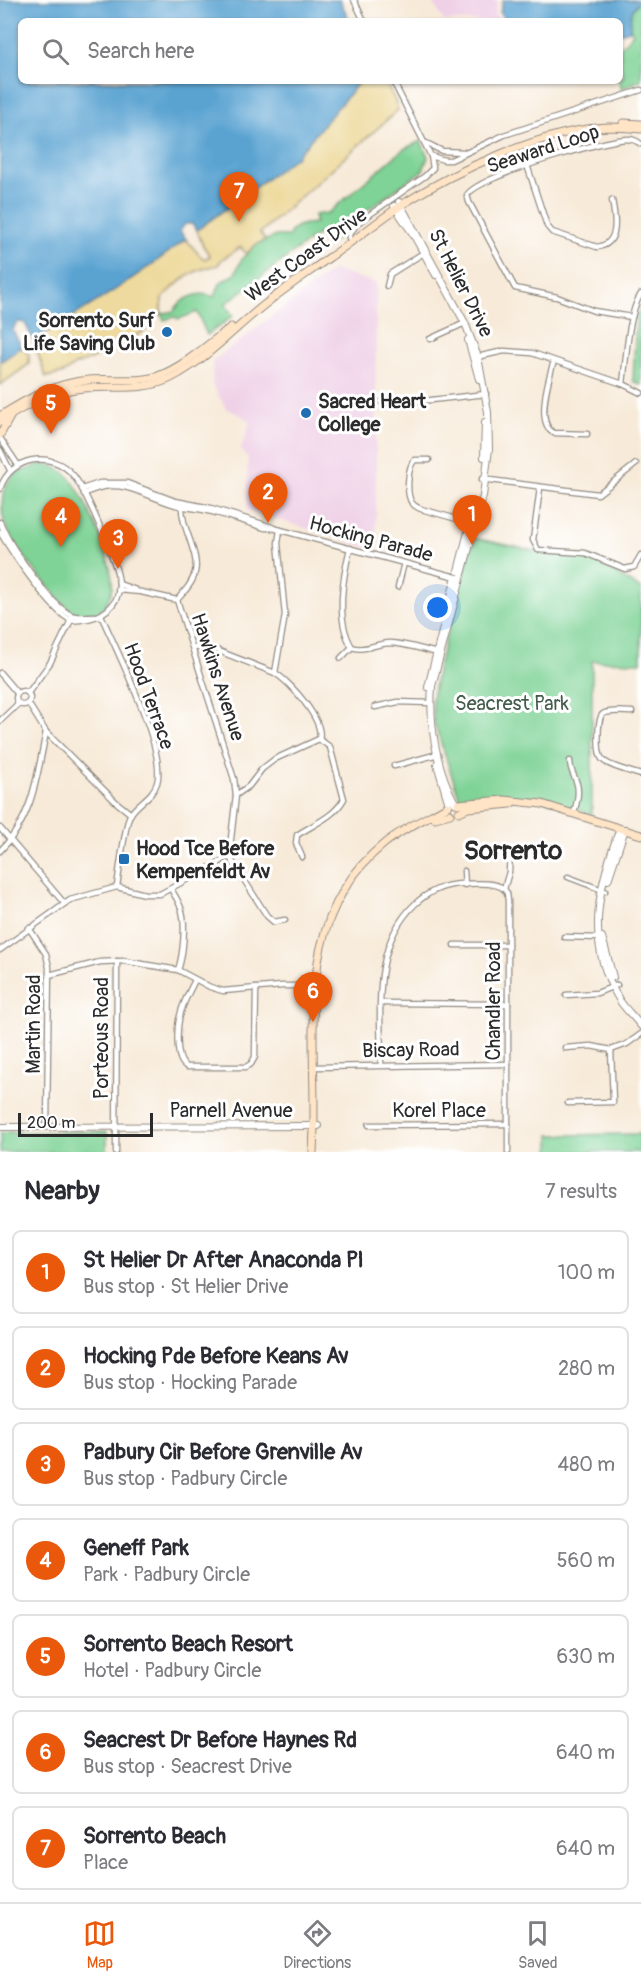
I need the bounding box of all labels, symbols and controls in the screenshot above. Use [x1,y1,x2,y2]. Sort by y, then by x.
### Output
search box [18,18,623,84]
icon: search [39,35,72,68]
text: Search here [87,37,194,65]
street label: Seaward Loop [484,119,602,179]
pin: 7 [220,172,258,222]
street label: West Coast Drive [240,202,372,308]
street label: St Helier Drive [423,225,499,341]
place label: Sorrento Surf Life Saving Club [23,308,156,356]
marker: Sorrento Surf Life Saving Club [160,325,174,339]
pin: 5 [32,384,70,434]
place label: Sacred Heart College [318,389,427,437]
marker: Sacred Heart College [299,406,313,420]
pin: 2 [248,474,288,523]
pin: 1 [452,496,492,545]
pin: 4 [42,498,80,547]
street label: Hocking Parade [307,511,436,568]
pin: 3 [98,520,138,569]
your location [423,593,452,622]
street label: Hawkins Avenue [186,610,250,744]
street label: Hood Terrace [118,639,180,753]
park label: Seacrest Park [455,691,570,716]
district label: Sorrento [464,835,562,867]
place label: Hood Tce Before Kempenfeldt Av [136,836,275,884]
marker: Hood Tce Before Kempenfeldt Av [117,852,131,866]
street label: Chandler Road [481,941,506,1061]
pin: 6 [294,972,332,1022]
street label: Martin Road [21,974,46,1074]
street label: Porteous Road [89,977,114,1099]
street label: Biscay Road [362,1037,460,1063]
street label: Parnell Avenue [169,1098,293,1123]
street label: Korel Place [392,1098,486,1123]
scale bar [18,1110,153,1138]
text: 200 m [27,1113,75,1133]
text: Nearby [24,1175,100,1207]
text: 7 results [545,1179,617,1204]
text: St Helier Dr After Anaconda Pl [83,1246,363,1274]
text: 1 [42,1260,49,1285]
text: 100 m [558,1260,615,1285]
text: Bus stop · St Helier Drive [83,1274,288,1299]
text: Hocking Pde Before Keans Av [83,1342,349,1370]
text: 2 [40,1356,51,1381]
text: 280 m [558,1356,615,1381]
text: Bus stop · Hocking Parade [83,1370,297,1395]
text: Padbury Cir Before Grenville Av [83,1438,363,1466]
text: 3 [40,1452,51,1477]
text: 480 m [558,1452,615,1477]
text: Bus stop · Padbury Circle [83,1466,287,1491]
text: Geneff Park [83,1534,189,1562]
text: 4 [40,1548,51,1573]
text: 560 m [557,1548,615,1573]
text: Park · Padbury Circle [83,1562,250,1587]
text: Sorrento Beach Resort [83,1630,293,1658]
text: 5 [40,1644,51,1669]
text: 630 m [556,1644,615,1669]
text: Hotel · Padbury Circle [83,1658,261,1683]
text: Seacrest Dr Before Haynes Rd [83,1726,357,1754]
text: 6 [40,1740,51,1765]
text: 640 m [556,1740,615,1765]
text: Bus stop · Seacrest Drive [83,1754,292,1779]
text: Sorrento Beach [83,1822,226,1850]
text: 7 [40,1836,51,1861]
text: 640 m [556,1836,615,1861]
text: Place [83,1850,128,1875]
tab: Map [83,1917,116,1973]
tab: Directions [283,1917,351,1973]
tab: Saved [518,1917,558,1973]

